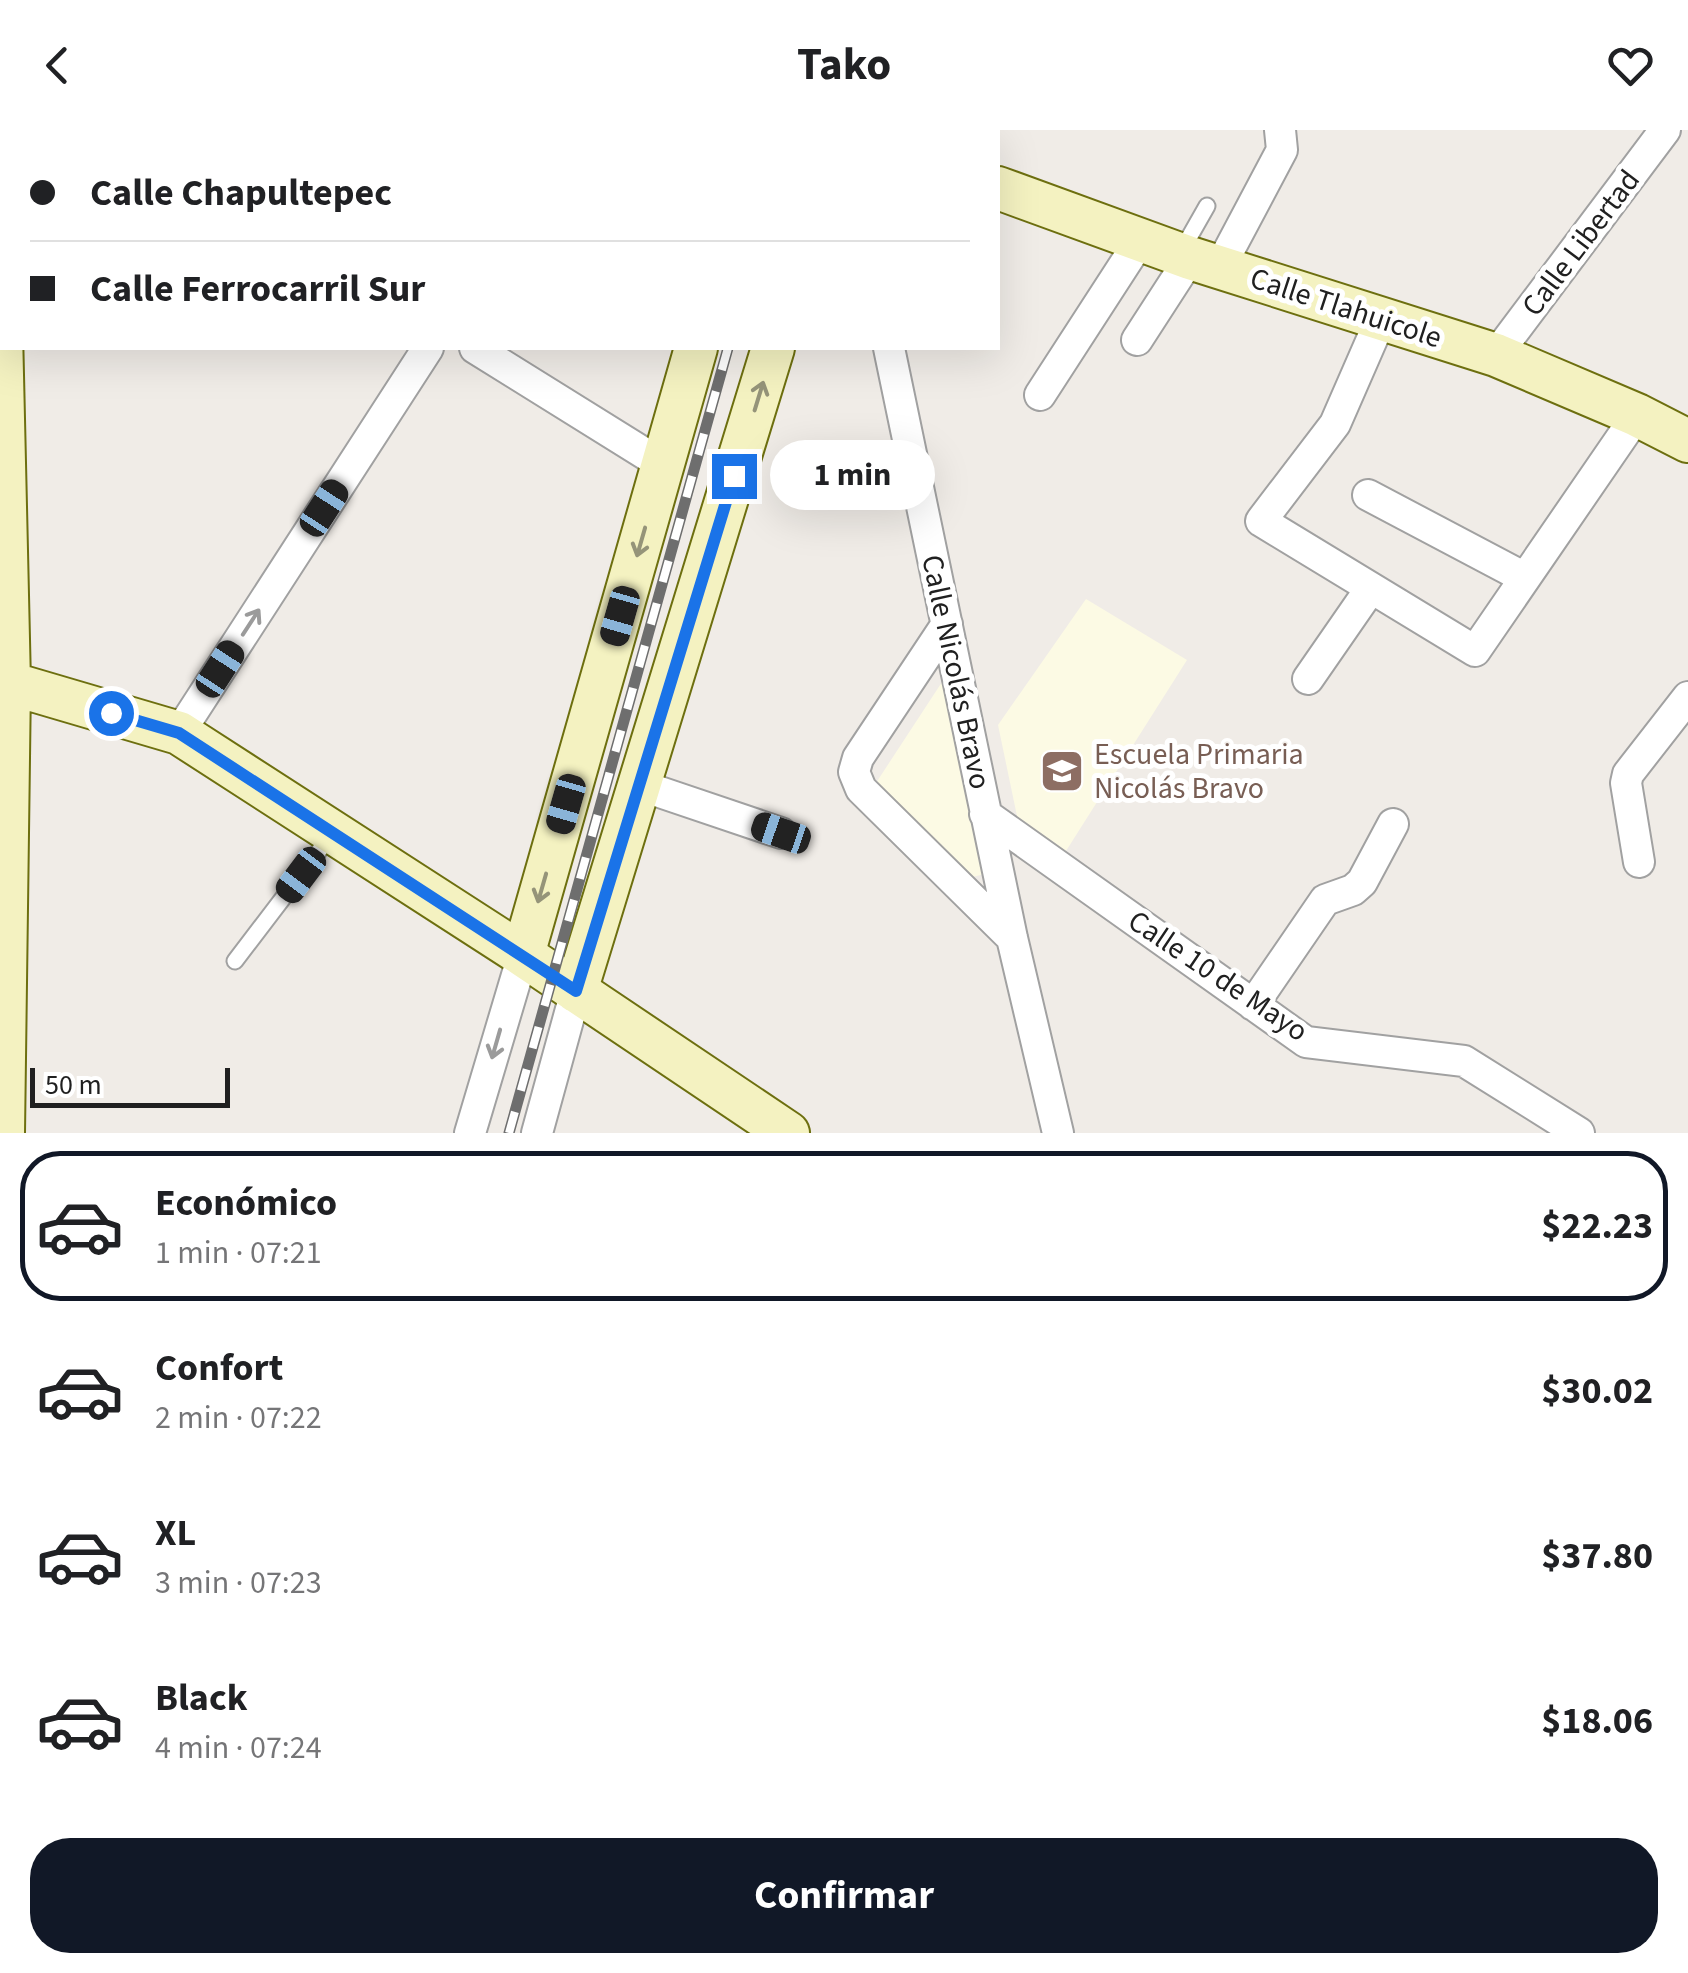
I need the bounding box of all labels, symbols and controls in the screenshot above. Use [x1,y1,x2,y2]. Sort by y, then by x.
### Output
text: Tako [797,33,891,97]
icon: back [30,38,85,93]
icon: heart [1603,38,1658,93]
street label: Calle Libertad [1512,161,1650,325]
text: Calle Chapultepec [90,166,392,220]
street label: Calle Tlahuicole [1245,257,1447,359]
text: Calle Ferrocarril Sur [90,262,426,316]
one-way arrow [751,381,769,412]
callout: 1 min [769,441,934,511]
text: 1 min [814,452,891,498]
route end [712,454,757,499]
car [295,475,353,541]
one-way arrow [631,526,649,557]
street label: Calle Nicolás Bravo [910,551,1002,793]
car [597,583,643,649]
one-way arrow [240,608,261,636]
car [191,636,249,702]
route start [89,691,134,736]
place label: Escuela Primaria Nicolás Bravo [1094,733,1304,810]
school or university icon: Escuela Primaria Nicolás Bravo [1039,748,1085,794]
car [543,771,589,837]
car [748,809,814,857]
car [271,842,331,908]
one-way arrow [532,872,550,904]
street label: Calle 10 de Mayo [1119,900,1317,1052]
one-way arrow [486,1028,504,1059]
scale bar [30,1063,230,1108]
text: 50 m [45,1065,102,1105]
text: Económico [155,1176,337,1230]
icon: car [35,1181,125,1271]
text: $22.23 [1541,1199,1653,1253]
text: 1 min · 07:21 [155,1230,322,1276]
text: Confort [155,1341,283,1395]
icon: car [35,1346,125,1436]
text: $30.02 [1541,1364,1653,1418]
text: 2 min · 07:22 [155,1395,322,1441]
text: XL [155,1506,196,1560]
icon: car [35,1511,125,1601]
text: $37.80 [1541,1529,1653,1583]
text: 3 min · 07:23 [155,1560,322,1606]
text: Black [155,1671,248,1725]
icon: car [35,1676,125,1766]
text: $18.06 [1541,1694,1653,1748]
text: 4 min · 07:24 [155,1725,322,1771]
button: Confirmar [30,1838,1658,1953]

